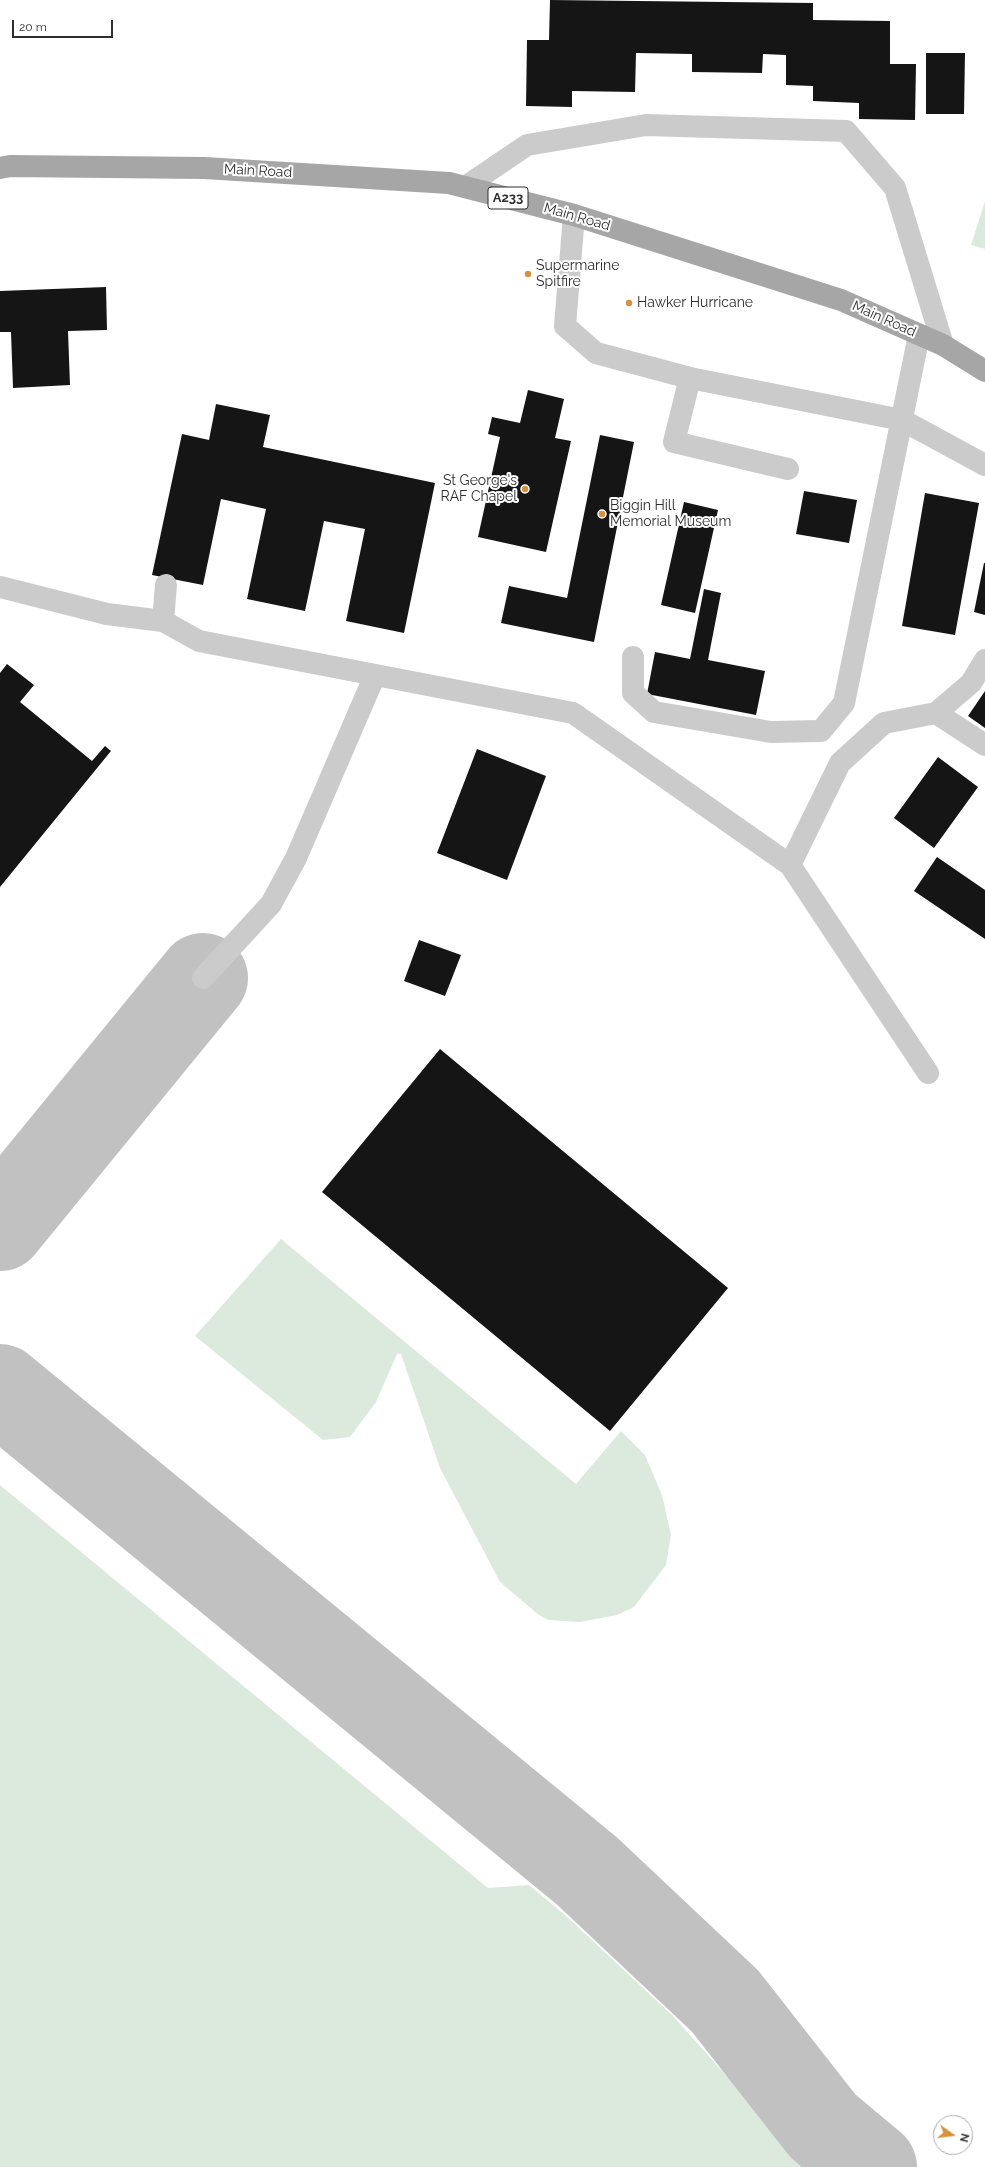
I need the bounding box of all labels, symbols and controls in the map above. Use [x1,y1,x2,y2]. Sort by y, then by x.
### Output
scale bar [14,12,115,38]
text: 20 m [19,20,47,34]
street label: Main Road [224,161,292,181]
road number: A233 [488,187,528,209]
street label: Main Road [542,200,612,234]
place label: Supermarine Spitfire [536,258,619,290]
marker: Supermarine Spitfire [523,269,533,279]
place label: Hawker Hurricane [637,295,753,311]
street label: Main Road [849,297,919,341]
marker: Hawker Hurricane [624,298,634,308]
place label: St George's RAF Chapel [441,473,517,506]
marker: St George's RAF Chapel [520,484,530,494]
place label: Biggin Hill Memorial Museum [610,498,731,530]
marker: Biggin Hill Memorial Museum [597,509,607,519]
north arrow [933,2115,973,2155]
text: N [957,2132,971,2143]

